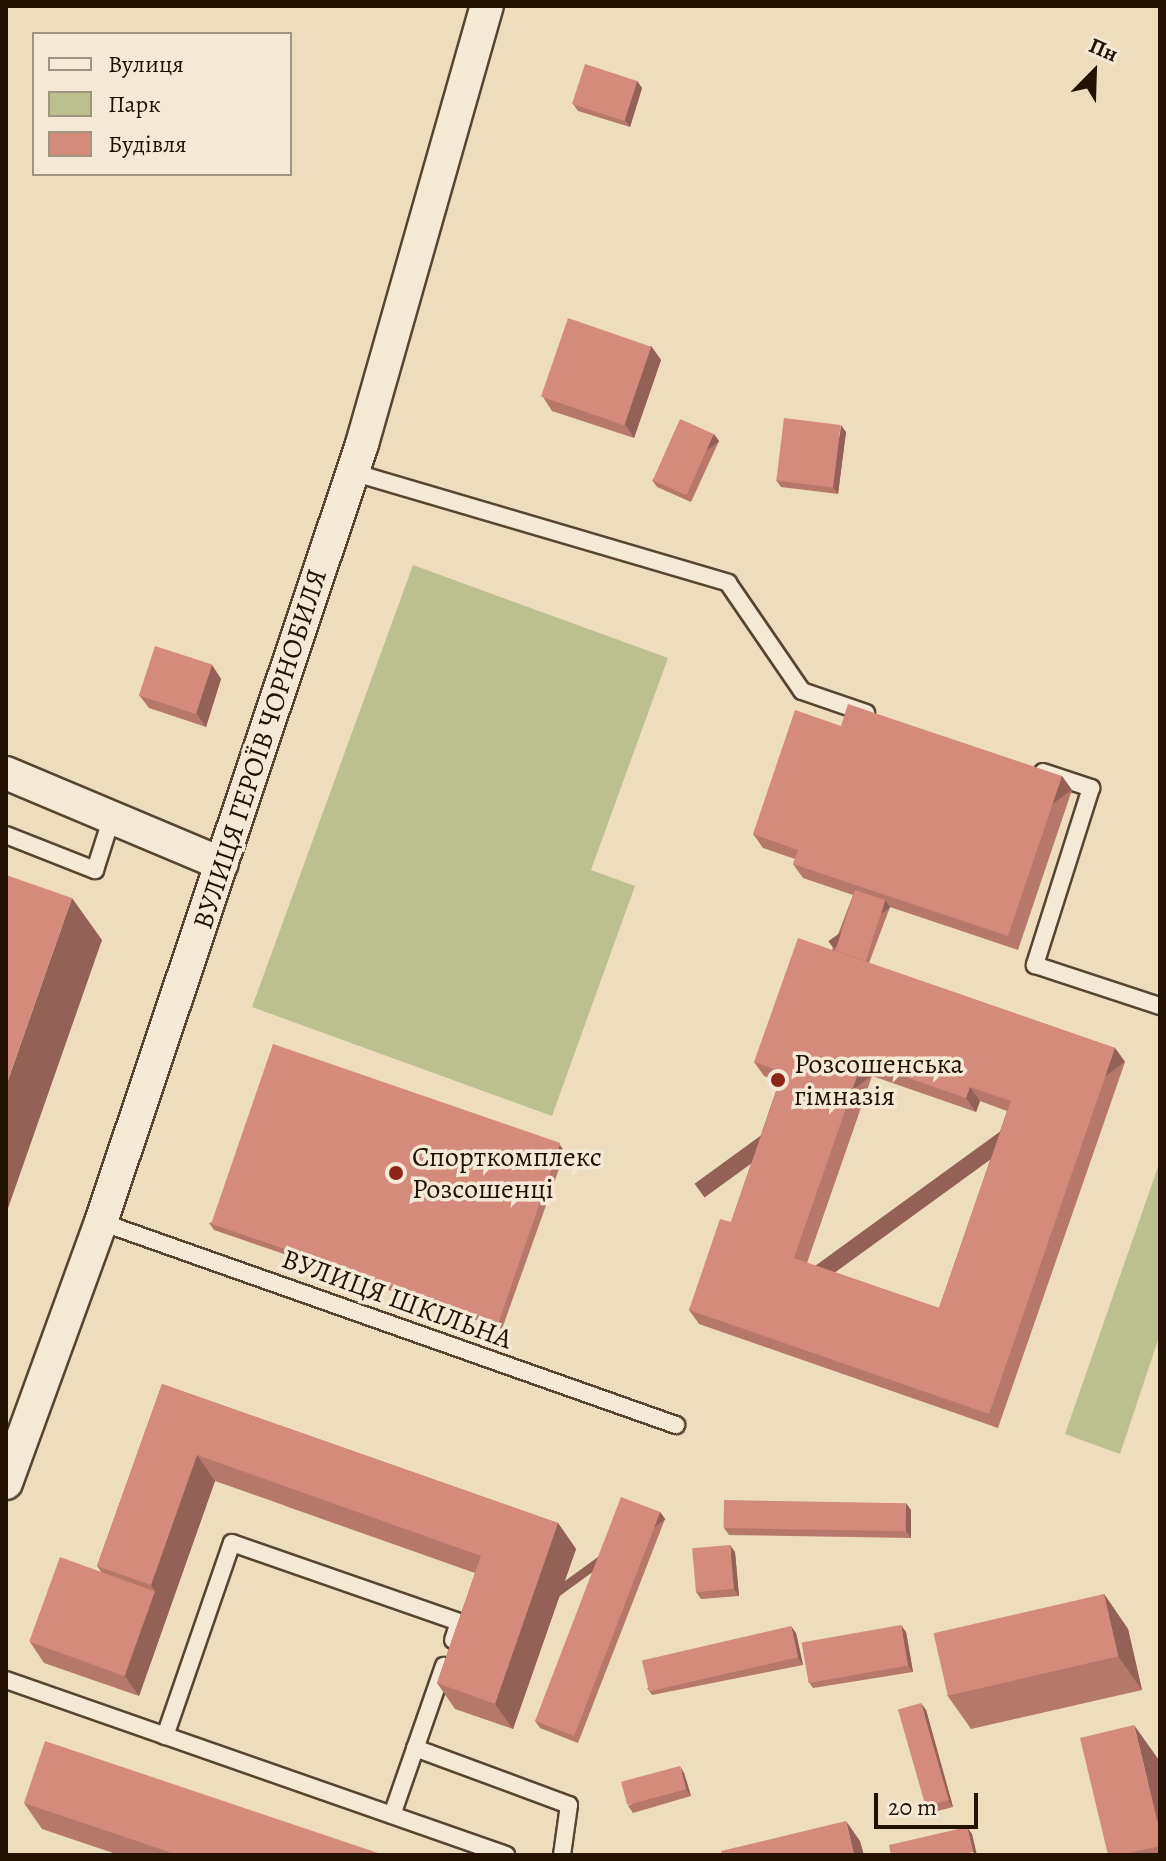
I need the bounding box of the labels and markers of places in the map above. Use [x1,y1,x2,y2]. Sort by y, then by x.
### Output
place label: Розсошенська гімназія [794,1047,963,1113]
marker: Розсошенська гімназія [769,1071,787,1089]
place label: Спорткомплекс Розсошенці [412,1140,602,1206]
marker: Спорткомплекс Розсошенці [387,1164,405,1182]

